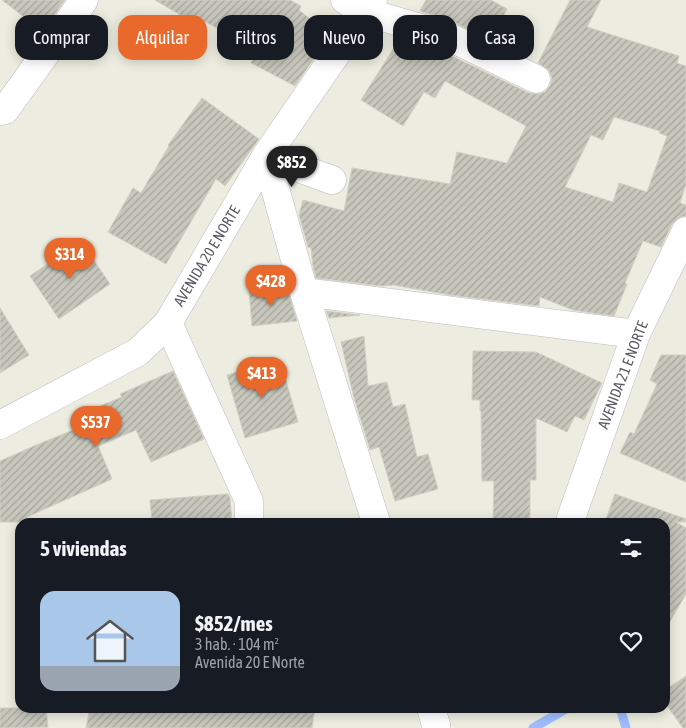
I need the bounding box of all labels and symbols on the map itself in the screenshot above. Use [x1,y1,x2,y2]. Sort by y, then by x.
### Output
pin: $852 [262,146,322,188]
street label: AVENIDA 20 E NORTE [170,202,244,309]
pin: $314 [40,238,100,280]
pin: $428 [241,264,301,307]
street label: AVENIDA 21 E NORTE [594,318,651,431]
pin: $413 [232,356,292,399]
pin: $537 [66,406,126,448]

